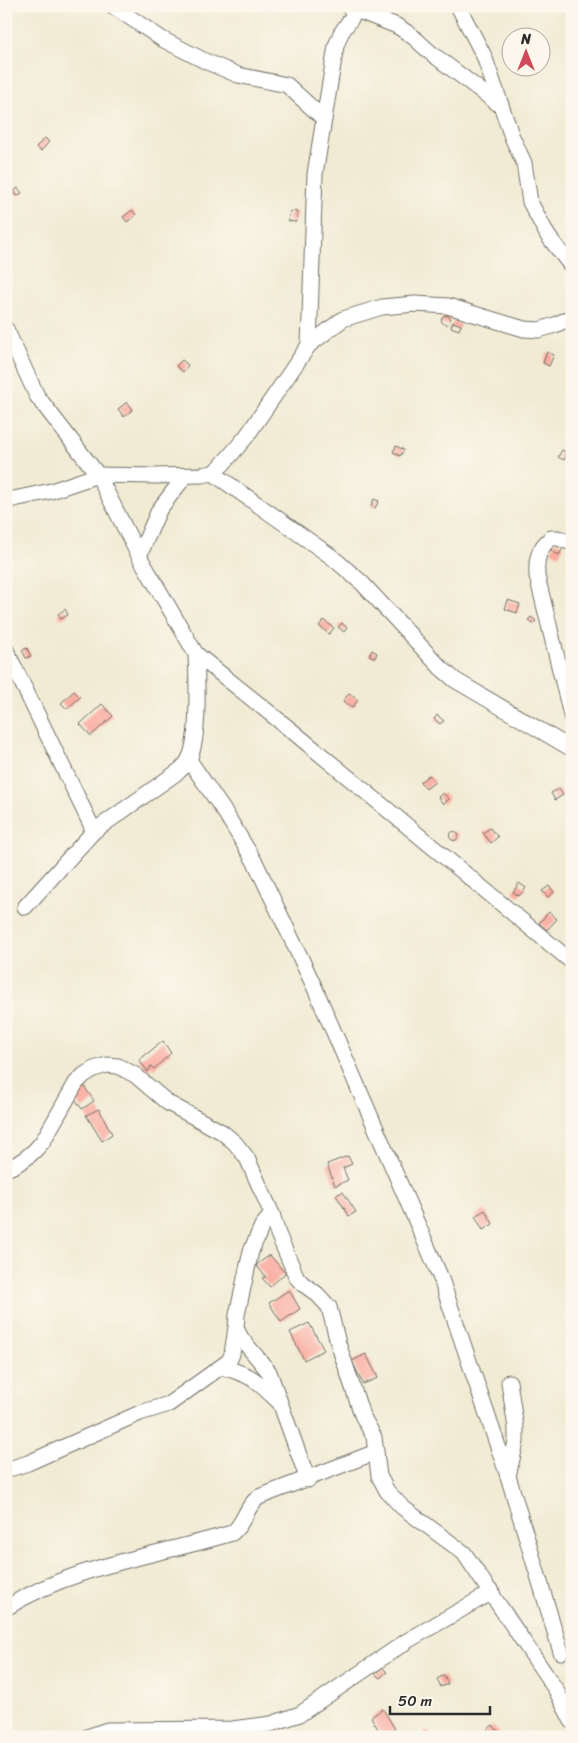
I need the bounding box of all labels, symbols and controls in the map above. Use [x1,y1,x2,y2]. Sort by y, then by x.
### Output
text: N [520,27,531,52]
north arrow [500,28,550,78]
scale bar [390,1683,490,1715]
text: 50 m [398,1688,433,1714]

